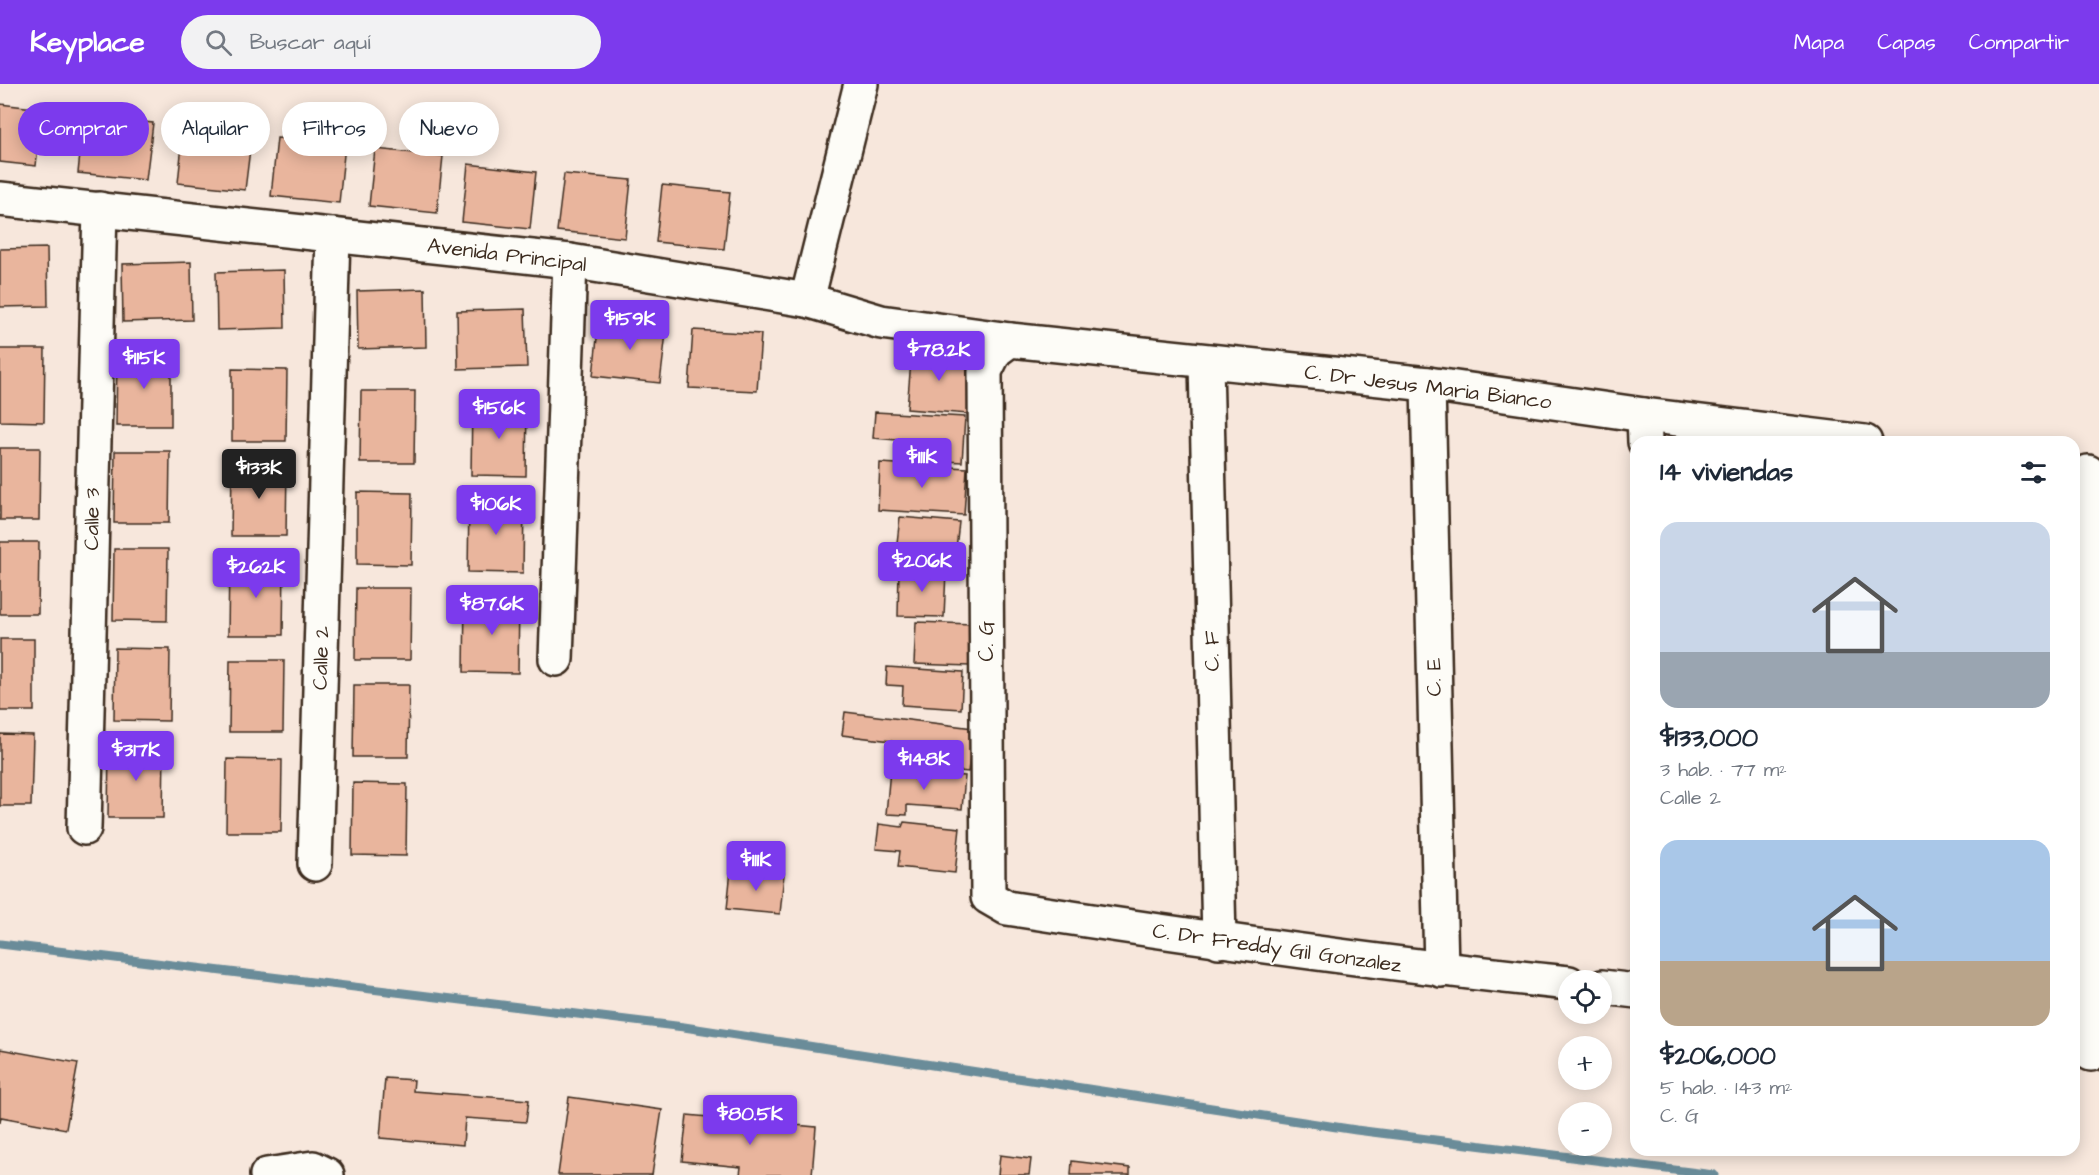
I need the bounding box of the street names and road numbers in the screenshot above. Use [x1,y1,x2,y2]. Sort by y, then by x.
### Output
street label: Avenida Principal [426,231,588,280]
street label: C. Dr Jesus Maria Bianco [1303,357,1553,417]
street label: Calle 3 [77,487,107,551]
street label: C. G [972,620,1001,661]
street label: Calle 2 [305,626,337,690]
street label: C. F [1197,630,1227,672]
street label: C. E [1419,657,1449,697]
street label: C. Dr Freddy Gil Gonzalez [1150,916,1404,982]

